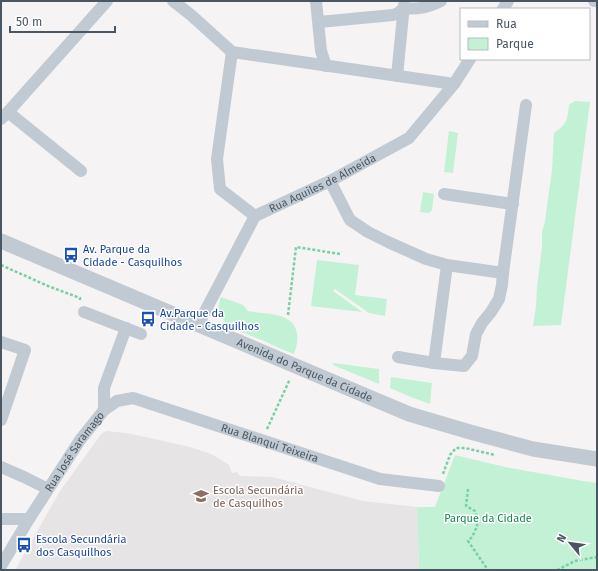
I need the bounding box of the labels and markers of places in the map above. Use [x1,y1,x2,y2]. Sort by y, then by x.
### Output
place label: Av. Parque da Cidade - Casquilhos [83,243,182,269]
bus stop icon: Av. Parque da Cidade - Casquilhos [62,246,80,264]
place label: Av.Parque da Cidade - Casquilhos [160,307,259,333]
bus stop icon: Av.Parque da Cidade - Casquilhos [139,310,157,328]
place label: Escola Secundária de Casquilhos [213,484,303,510]
school or university icon: Escola Secundária de Casquilhos [192,487,210,505]
place label: Escola Secundária dos Casquilhos [36,533,126,559]
bus stop icon: Escola Secundária dos Casquilhos [15,536,33,554]

